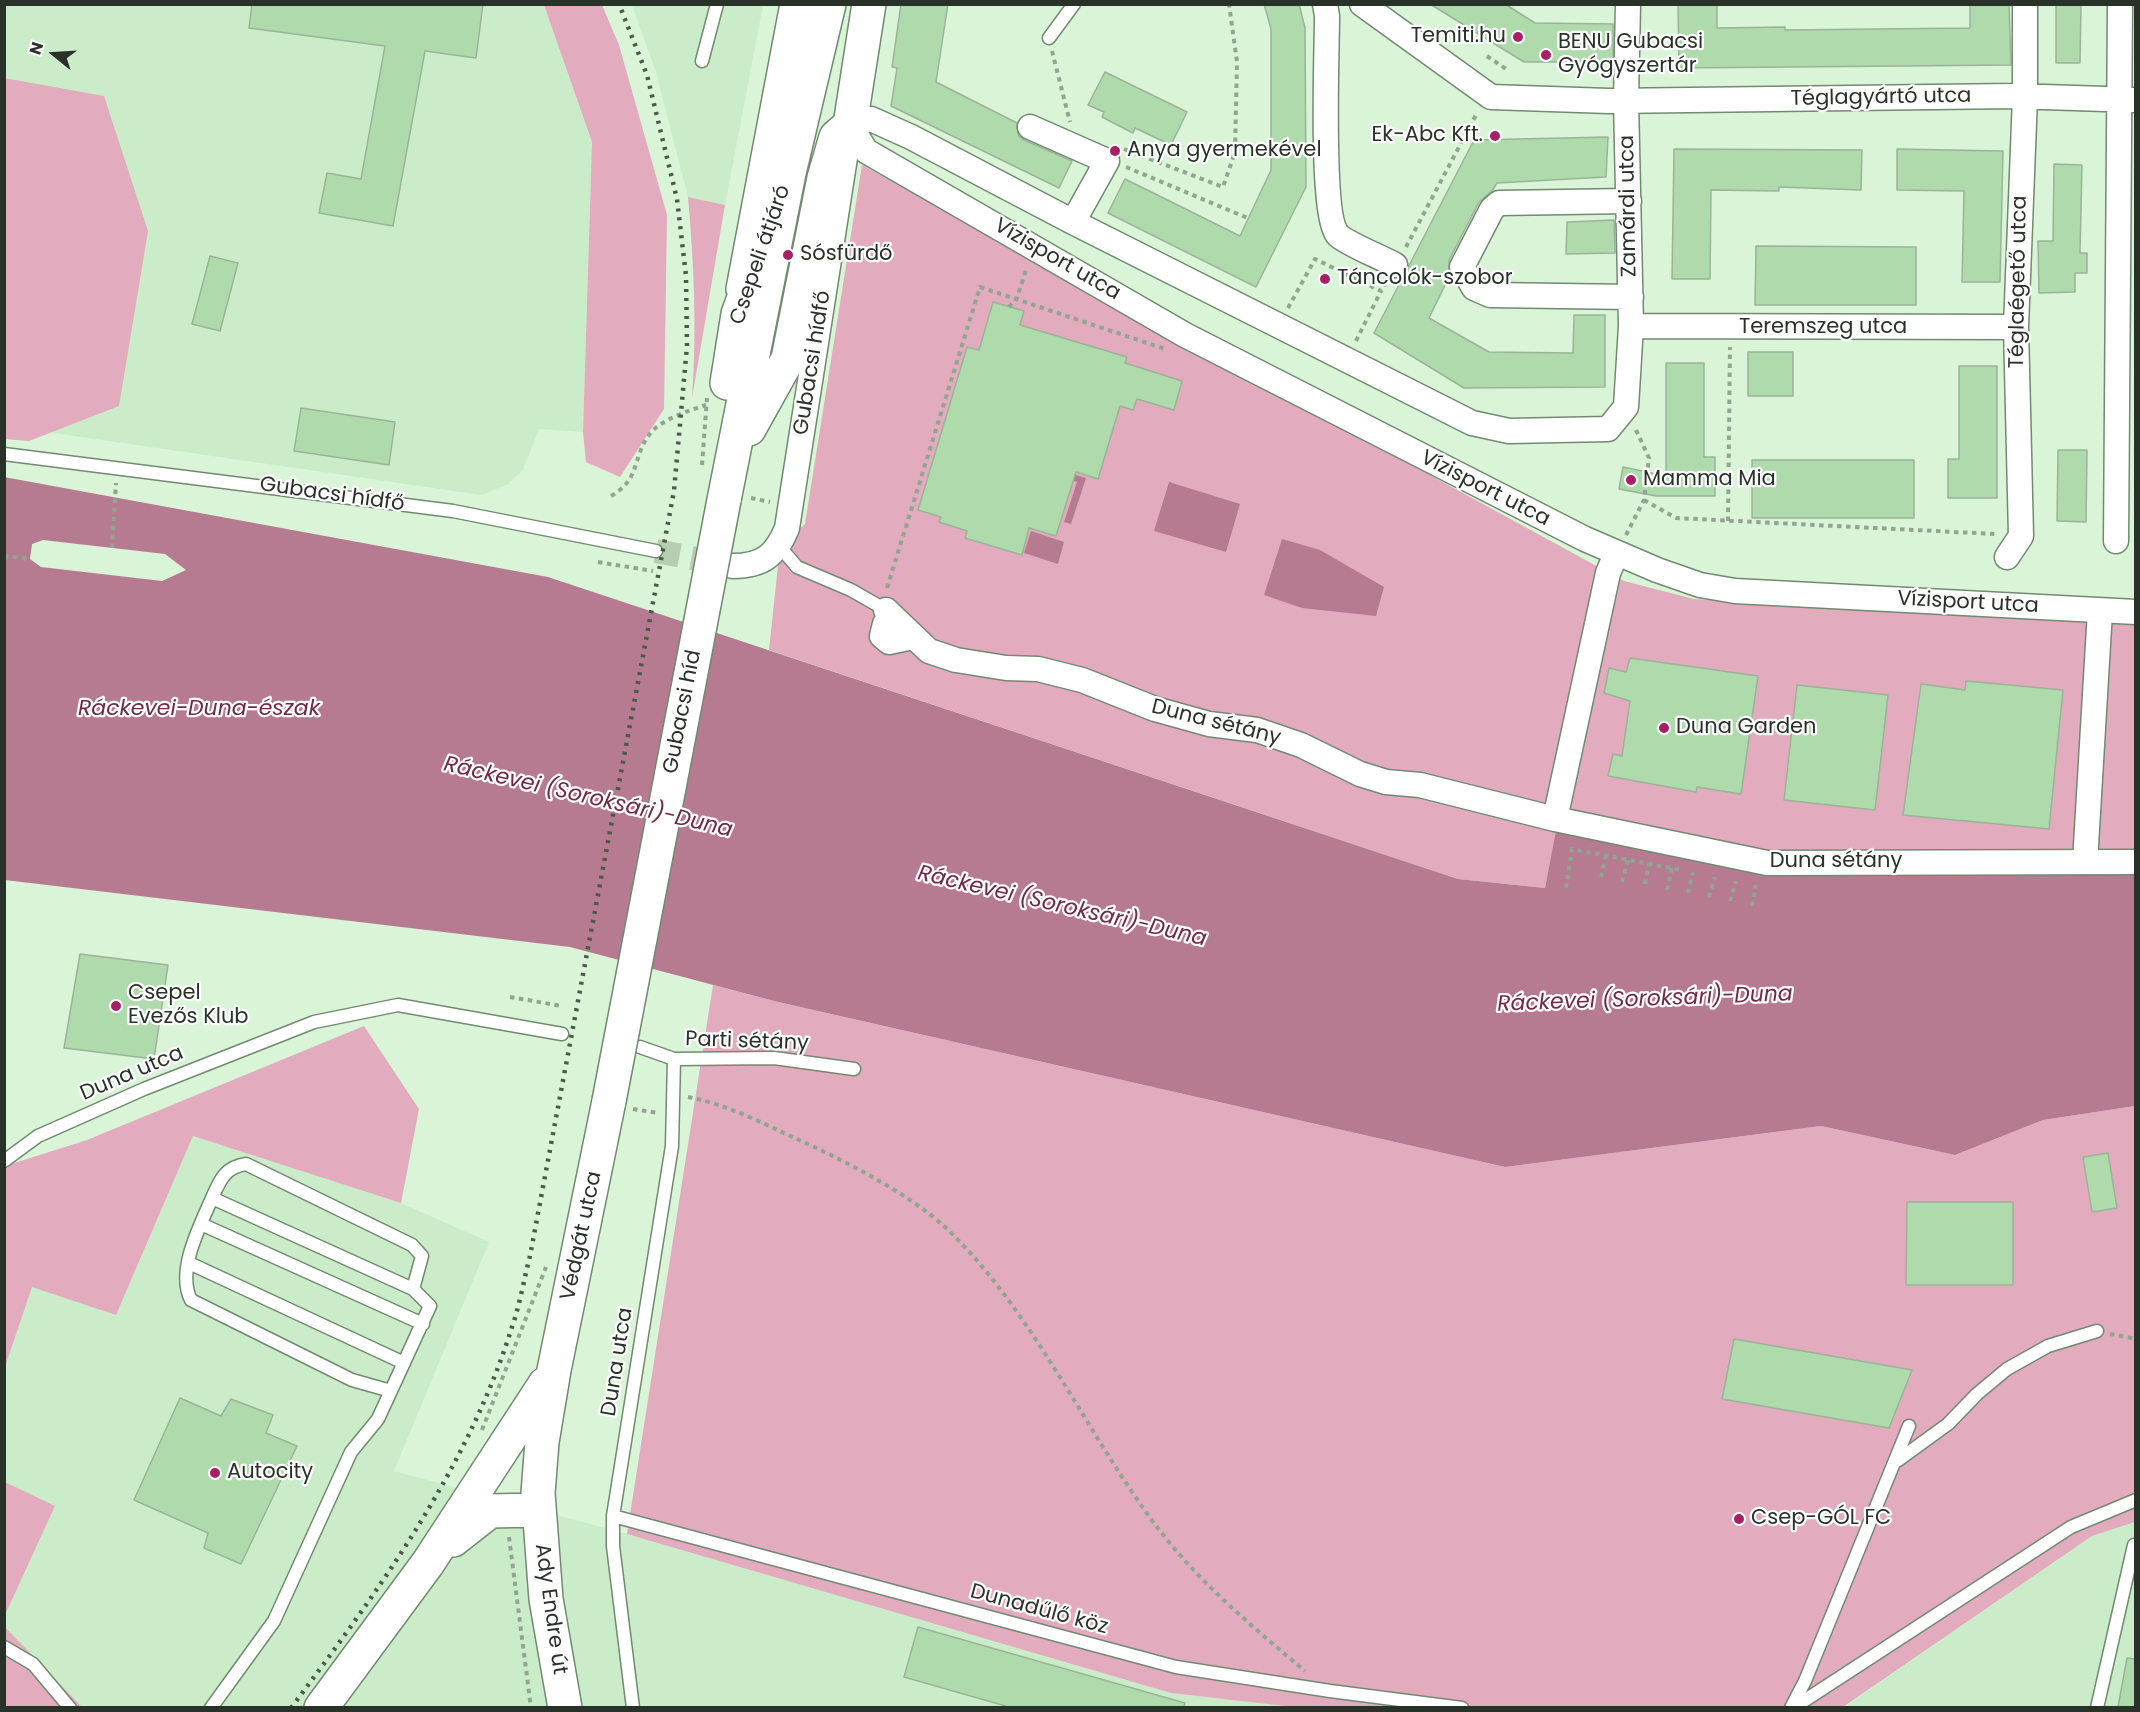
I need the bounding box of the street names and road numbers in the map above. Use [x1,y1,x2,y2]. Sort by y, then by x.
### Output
street label: Téglagyártó utca [1790,84,1972,112]
street label: Zamárdi utca [1615,135,1643,277]
street label: Csepeli átjáró [725,182,797,328]
street label: Téglaégető utca [2005,195,2033,369]
street label: Vízisport utca [989,214,1125,306]
street label: Gubacsi hídfő [789,289,837,437]
street label: Teremszeg utca [1739,315,1907,341]
street label: Vízisport utca [1416,446,1554,532]
street label: Gubacsi hídfő [258,472,406,518]
street label: Vízisport utca [1897,587,2039,619]
street label: Gubacsi híd [659,648,707,776]
street label: Duna sétány [1149,695,1283,751]
street label: Duna sétány [1770,849,1902,875]
street label: Parti sétány [685,1027,809,1057]
street label: Duna utca [77,1041,187,1107]
street label: Védgát utca [556,1169,608,1303]
street label: Duna utca [597,1306,639,1418]
street label: Ady Endre út [528,1542,572,1676]
street label: Dunadűlő köz [967,1580,1111,1640]

